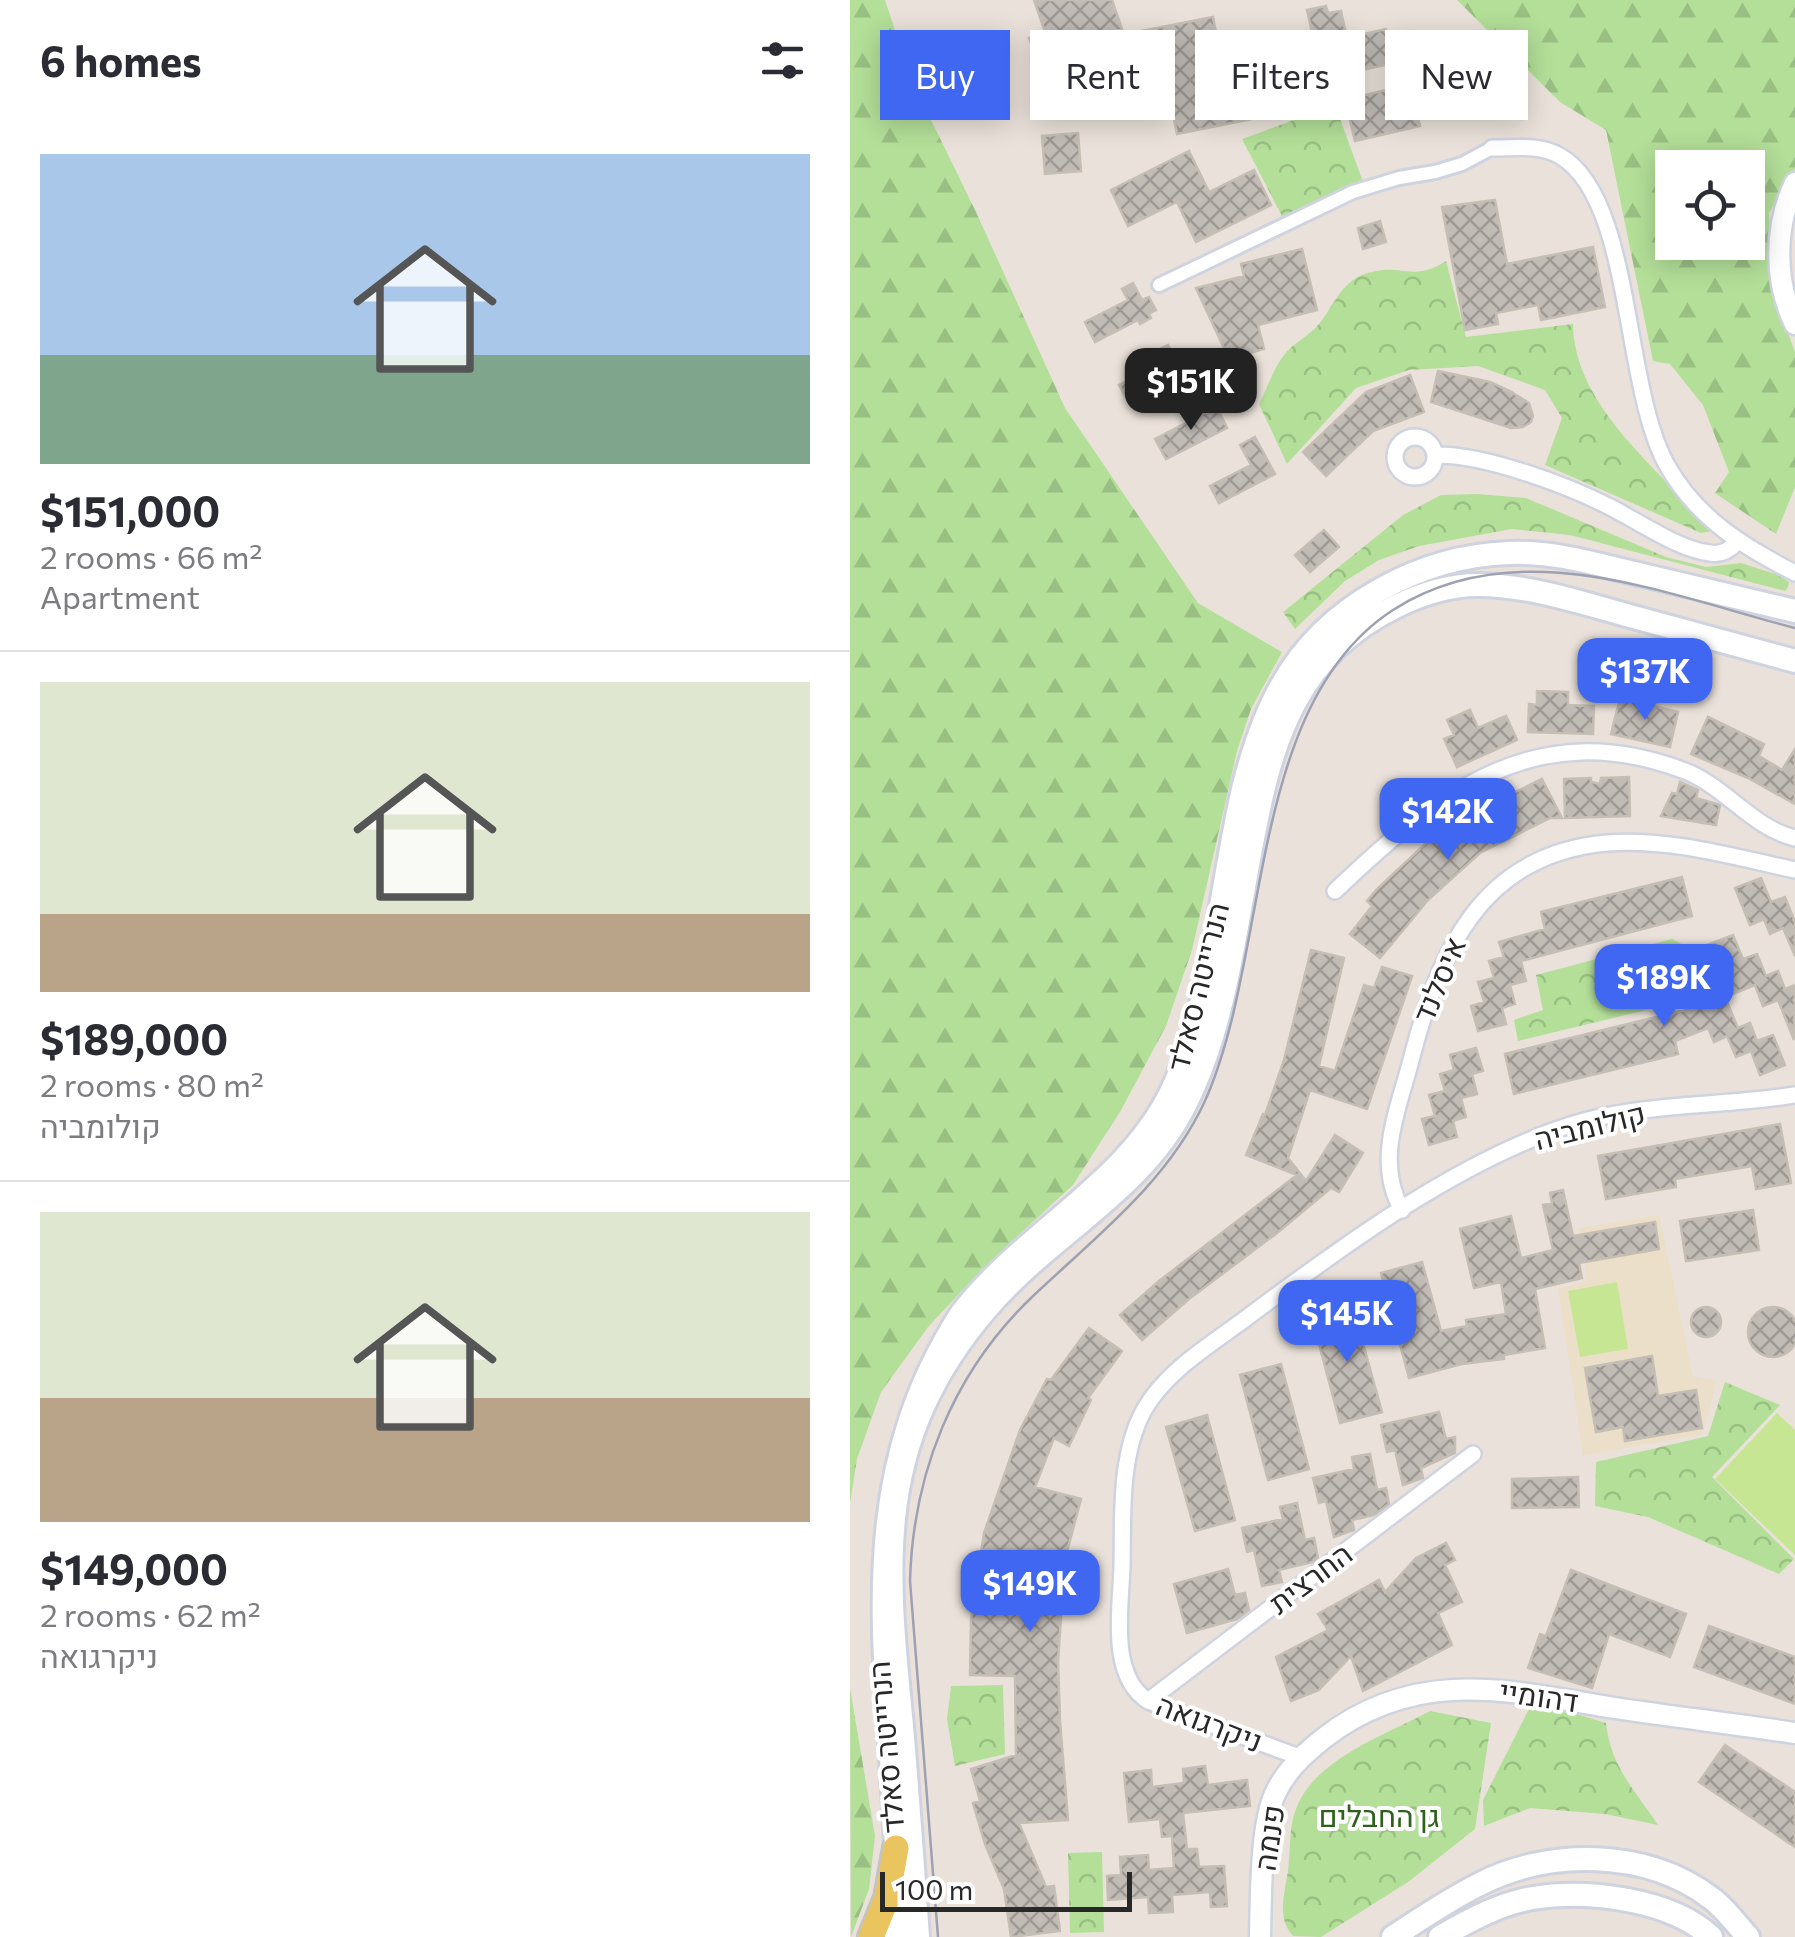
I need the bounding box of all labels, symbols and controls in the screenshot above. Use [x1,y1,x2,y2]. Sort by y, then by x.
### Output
chip: Buy [880,30,1010,120]
chip: Rent [1030,30,1175,120]
chip: Filters [1195,30,1365,120]
chip: New [1385,30,1528,120]
icon: filters [755,33,810,88]
text: 6 homes [40,34,202,86]
map controls [1655,150,1765,260]
button: locate [1655,150,1765,260]
icon: home [335,219,515,399]
pin: $151K [1121,348,1261,433]
text: $151K [1147,360,1235,400]
text: $151,000 [40,484,220,536]
text: 2 rooms · 66 m² [40,536,262,576]
text: Apartment [40,576,200,616]
pin: $137K [1575,638,1715,723]
text: $137K [1599,650,1691,690]
icon: home [335,747,515,927]
pin: $142K [1378,778,1518,863]
text: $142K [1402,790,1494,830]
street label: הנרייטה סאלד [1158,898,1235,1075]
street label: איסלנד [1403,931,1472,1027]
pin: $189K [1594,944,1734,1029]
text: $189K [1617,956,1711,996]
text: $189,000 [40,1012,228,1064]
text: 2 rooms · 80 m² [40,1064,264,1104]
street label: קולומביה [1530,1093,1649,1156]
text: קולומביה [40,1105,161,1145]
icon: home [335,1277,515,1457]
pin: $145K [1277,1280,1417,1365]
text: $145K [1300,1292,1394,1332]
street label: החרצית [1261,1534,1358,1620]
text: $149,000 [40,1542,228,1594]
pin: $149K [960,1550,1100,1635]
text: $149K [983,1562,1077,1602]
text: 2 rooms · 62 m² [40,1594,261,1634]
text: ניקרגואה [40,1635,158,1675]
street label: הנרייטה סאלד [859,1660,910,1835]
street label: דהומיי [1498,1671,1581,1718]
street label: ניקרגואה [1152,1685,1268,1759]
park label: גן החבלים [1318,1796,1440,1833]
street label: פנמה [1245,1802,1290,1873]
scale bar [880,1867,1132,1912]
text: 100 m [895,1872,973,1906]

